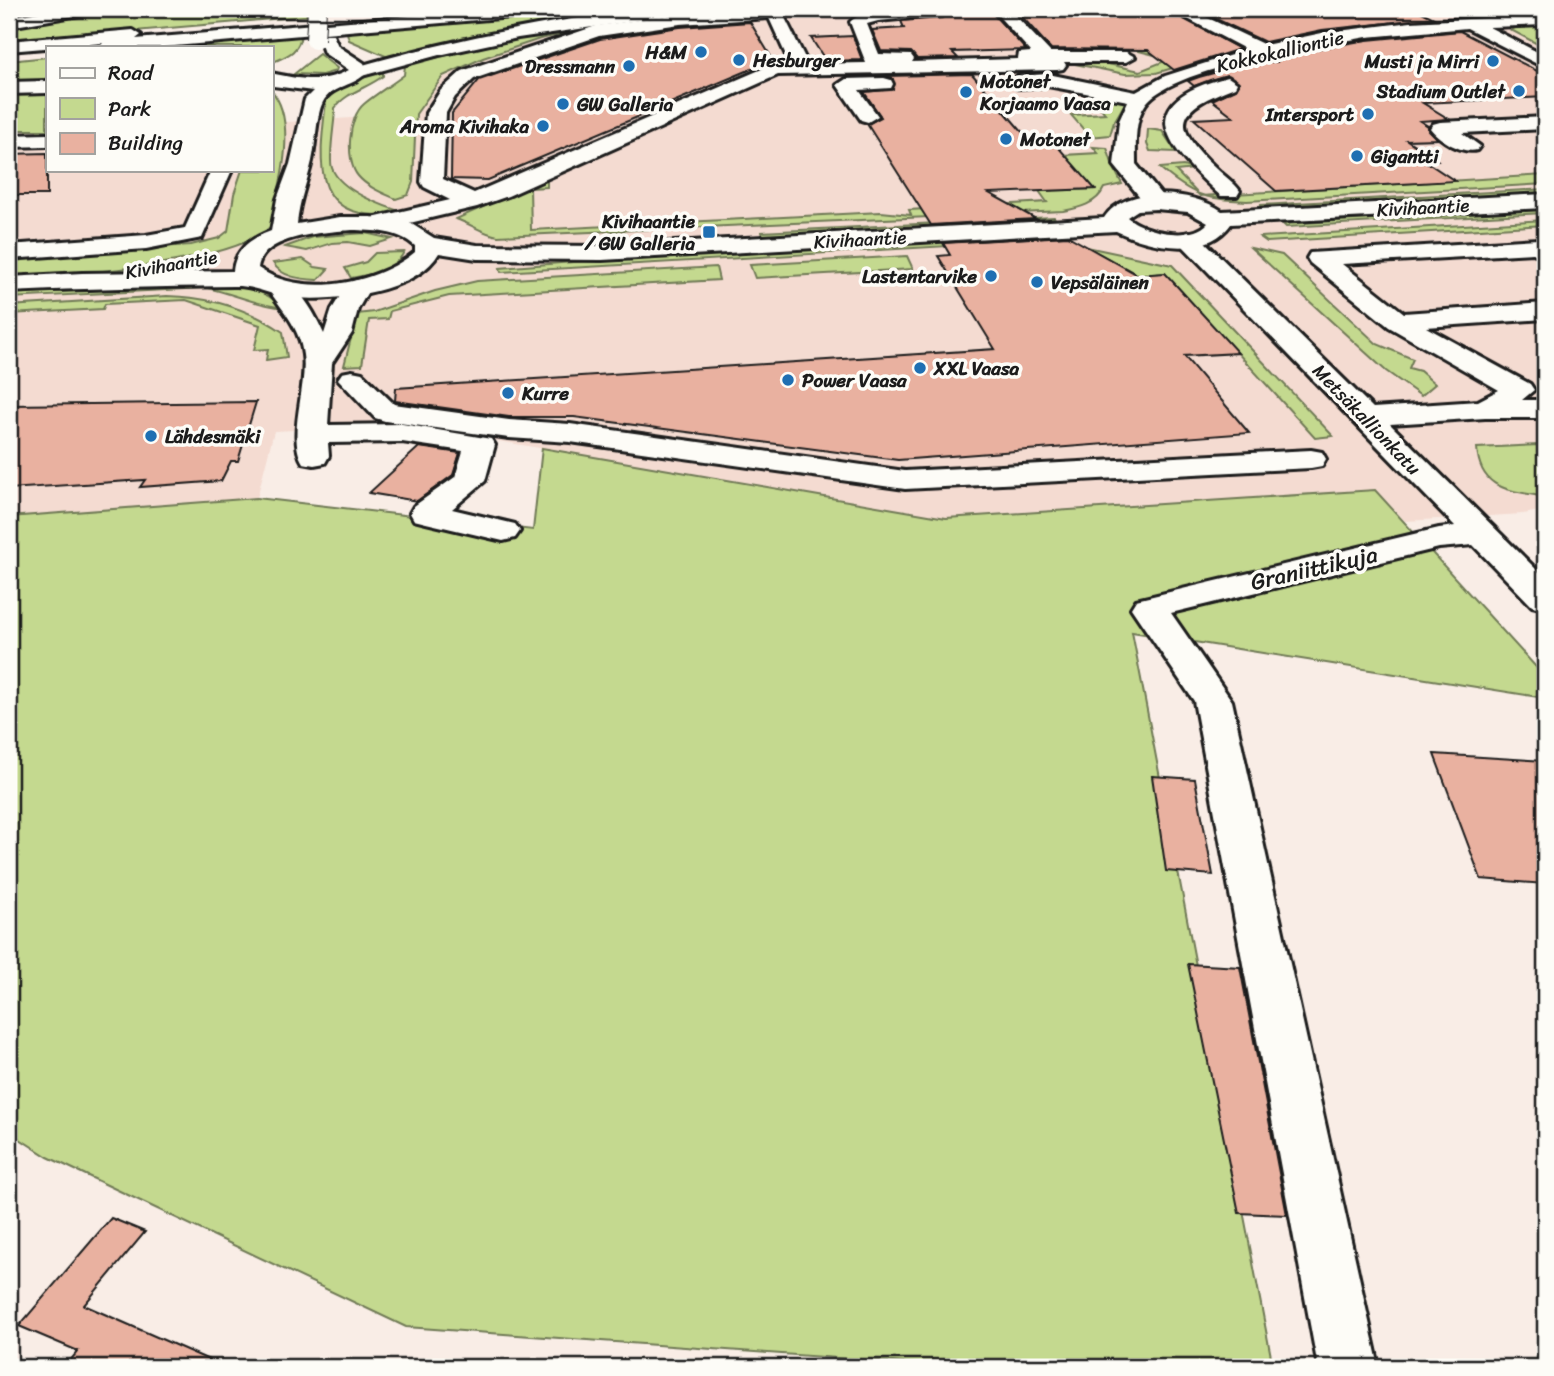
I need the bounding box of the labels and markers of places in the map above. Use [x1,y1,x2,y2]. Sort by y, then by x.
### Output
place label: H&M [644,36,688,69]
marker: H&M [693,44,709,60]
place label: Hesburger [752,44,842,77]
place label: Musti ja Mirri [1363,45,1481,78]
place label: Dressmann [525,50,616,83]
marker: Hesburger [731,52,747,68]
marker: Musti ja Mirri [1485,53,1501,69]
marker: Dressmann [621,58,637,74]
place label: Motonet Korjaamo Vaasa [979,65,1111,120]
place label: Stadium Outlet [1376,75,1506,108]
marker: Stadium Outlet [1511,83,1527,99]
marker: Motonet Korjaamo Vaasa [958,84,974,100]
place label: GW Galleria [576,88,674,121]
marker: GW Galleria [555,96,571,112]
place label: Intersport [1265,98,1355,131]
marker: Intersport [1360,106,1376,122]
place label: Aroma Kivihaka [399,110,529,143]
marker: Aroma Kivihaka [535,118,551,134]
place label: Motonet [1019,123,1092,156]
marker: Motonet [998,131,1014,147]
place label: Gigantti [1370,140,1439,173]
marker: Gigantti [1349,148,1365,164]
place label: Kivihaantie / GW Galleria [583,205,696,260]
marker: Kivihaantie / GW Galleria [701,224,717,240]
place label: Lastentarvike [862,260,977,293]
place label: Vepsäläinen [1051,266,1149,299]
marker: Lastentarvike [983,268,999,284]
marker: Vepsäläinen [1029,274,1045,290]
place label: XXL Vaasa [933,352,1020,385]
marker: XXL Vaasa [912,360,928,376]
place label: Power Vaasa [802,364,907,397]
marker: Power Vaasa [780,372,796,388]
place label: Kurre [521,377,569,410]
marker: Kurre [500,385,516,401]
place label: Lähdesmäki [165,420,262,453]
marker: Lähdesmäki [143,428,159,444]

